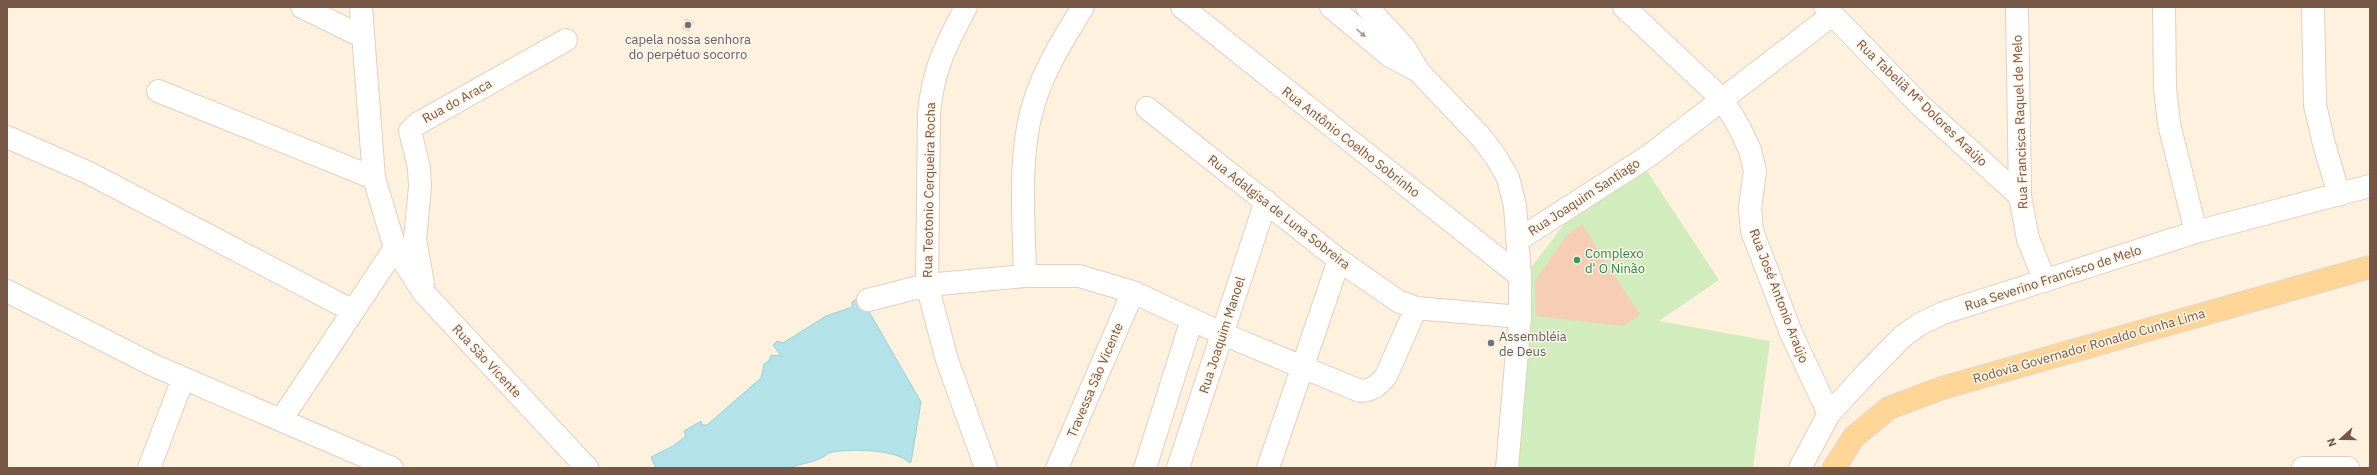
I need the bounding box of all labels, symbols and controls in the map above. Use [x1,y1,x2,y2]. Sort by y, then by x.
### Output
marker: capela nossa senhora do perpétuo socorro [683,20,693,30]
one-way arrow [1356,28,1366,37]
place label: capela nossa senhora do perpétuo socorro [625,31,751,63]
street label: Rua Francisca Raquel de Melo [2008,35,2032,209]
street label: Rua Tabeliã Mª Dolores Araújo [1853,36,1991,170]
street label: Rua do Araca [419,75,495,127]
street label: Rua Antônio Coelho Sobrinho [1279,83,1423,201]
street label: Rua Teotonio Cerqueira Rocha [919,102,939,278]
street label: Rua Adalgisa de Luna Sobreira [1204,151,1354,273]
street label: Rua Joaquim Santiago [1525,155,1643,239]
street label: Rua José Antonio Araújo [1746,226,1812,366]
street label: Rua Severino Francisco de Melo [1963,241,2143,315]
place label: Complexo d' O Ninão [1585,245,1645,277]
marker: Complexo d' O Ninão [1572,255,1582,265]
street label: Rua Joaquim Manoel [1195,274,1249,396]
street label: Rodovia Governador Ronaldo Cunha Lima [1971,305,2207,387]
street label: Travessa São Vicente [1063,320,1127,440]
street label: Rua São Vicente [449,321,525,401]
place label: Assembléia de Deus [1499,328,1567,360]
marker: Assembléia de Deus [1486,338,1496,348]
north arrow [2321,419,2361,459]
text: N [2324,436,2340,449]

